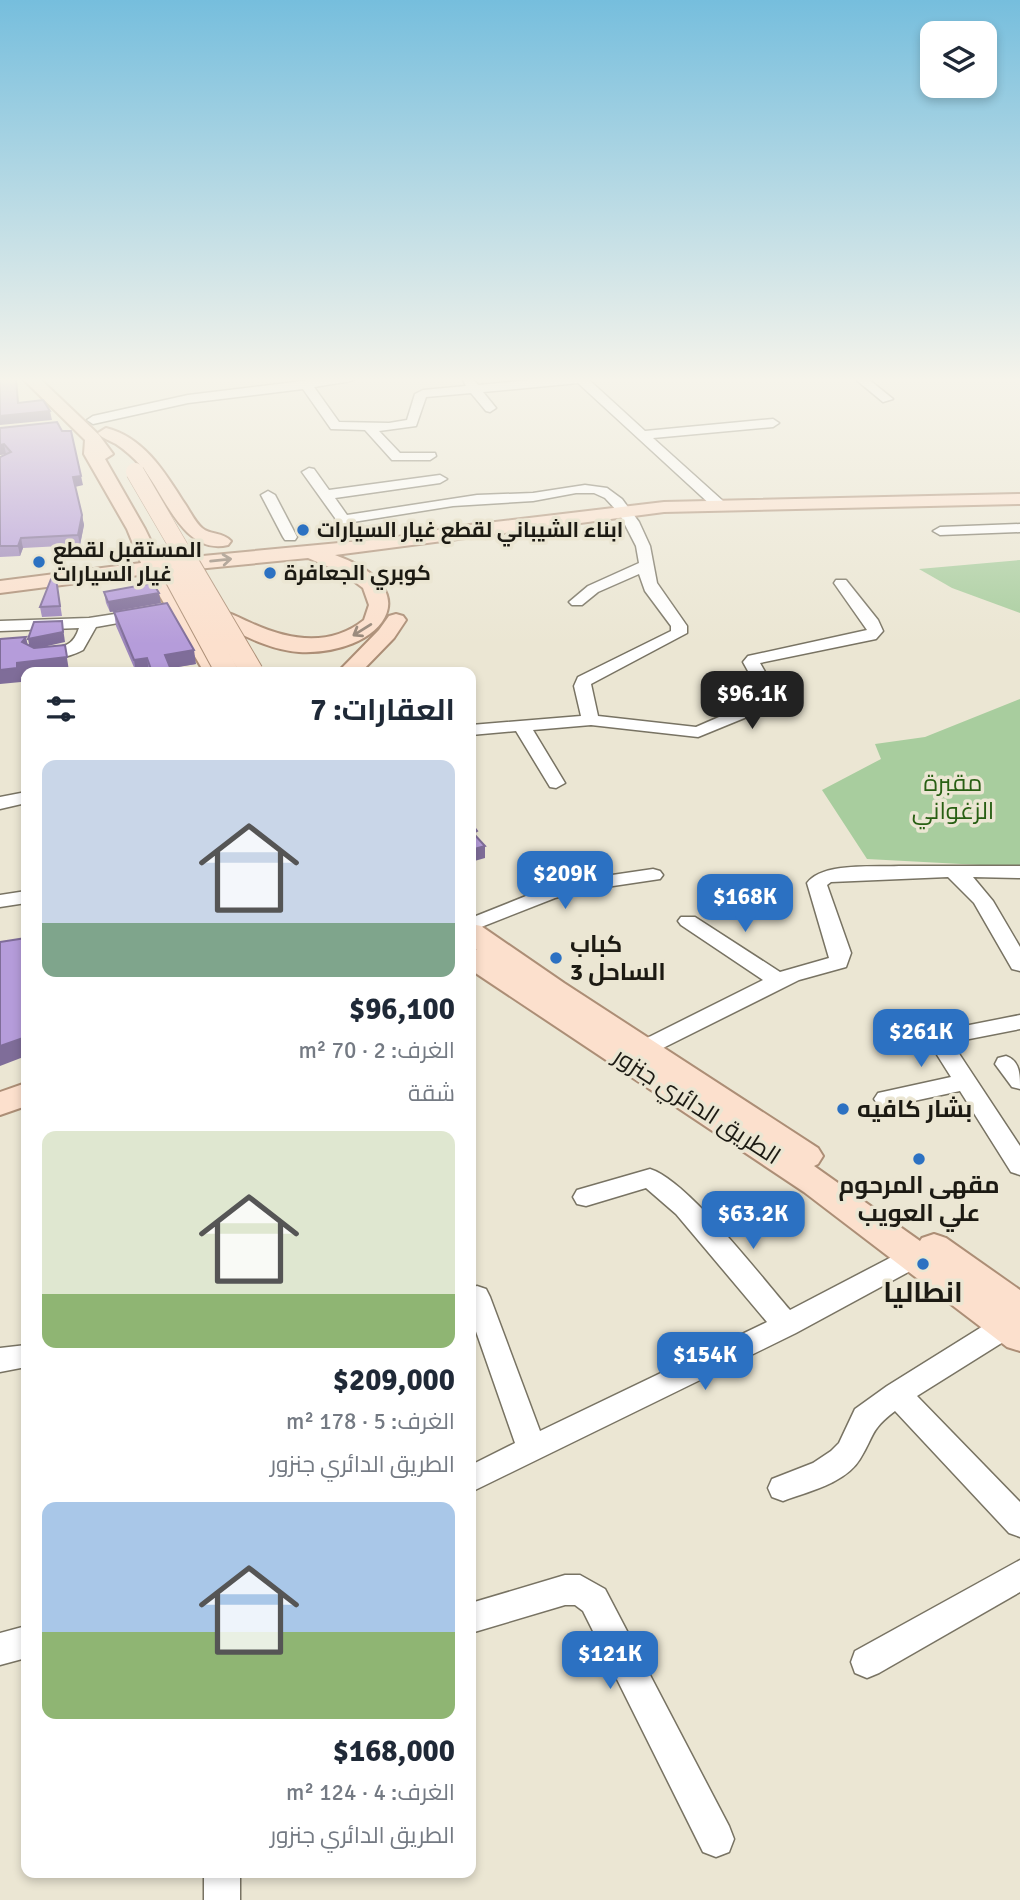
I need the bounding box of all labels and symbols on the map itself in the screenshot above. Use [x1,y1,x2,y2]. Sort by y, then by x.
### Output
place label: ابناء الشيباني لقطع غيار السيارات [317,517,623,547]
marker: ابناء الشيباني لقطع غيار السيارات [295,522,311,538]
place label: المستقبل لقطع غيار السيارات [53,537,202,587]
one-way arrow [209,553,232,566]
marker: المستقبل لقطع غيار السيارات [31,554,47,570]
place label: كوبري الجعافرة [284,560,431,590]
marker: كوبري الجعافرة [262,565,278,581]
one-way arrow [352,623,372,637]
pin: $96.1K [695,672,809,731]
park label: مقبرة الزغواني [912,768,994,830]
pin: $209K [516,852,614,911]
pin: $168K [696,874,794,934]
place label: كباب الساحل 3 [570,929,666,987]
marker: كباب الساحل 3 [548,950,564,966]
pin: $261K [872,1010,970,1069]
street label: الطريق الدائري جنزور [605,1040,786,1174]
place label: بشار كافيه [857,1094,972,1124]
marker: بشار كافيه [835,1101,851,1117]
marker: مقهى المرحوم علي العويب [911,1151,927,1167]
place label: مقهى المرحوم علي العويب [838,1170,1000,1232]
pin: $63.2K [696,1192,810,1251]
marker: انطاليا [915,1256,931,1272]
place label: انطاليا [883,1276,963,1310]
pin: $154K [656,1332,754,1392]
pin: $121K [561,1632,659,1691]

